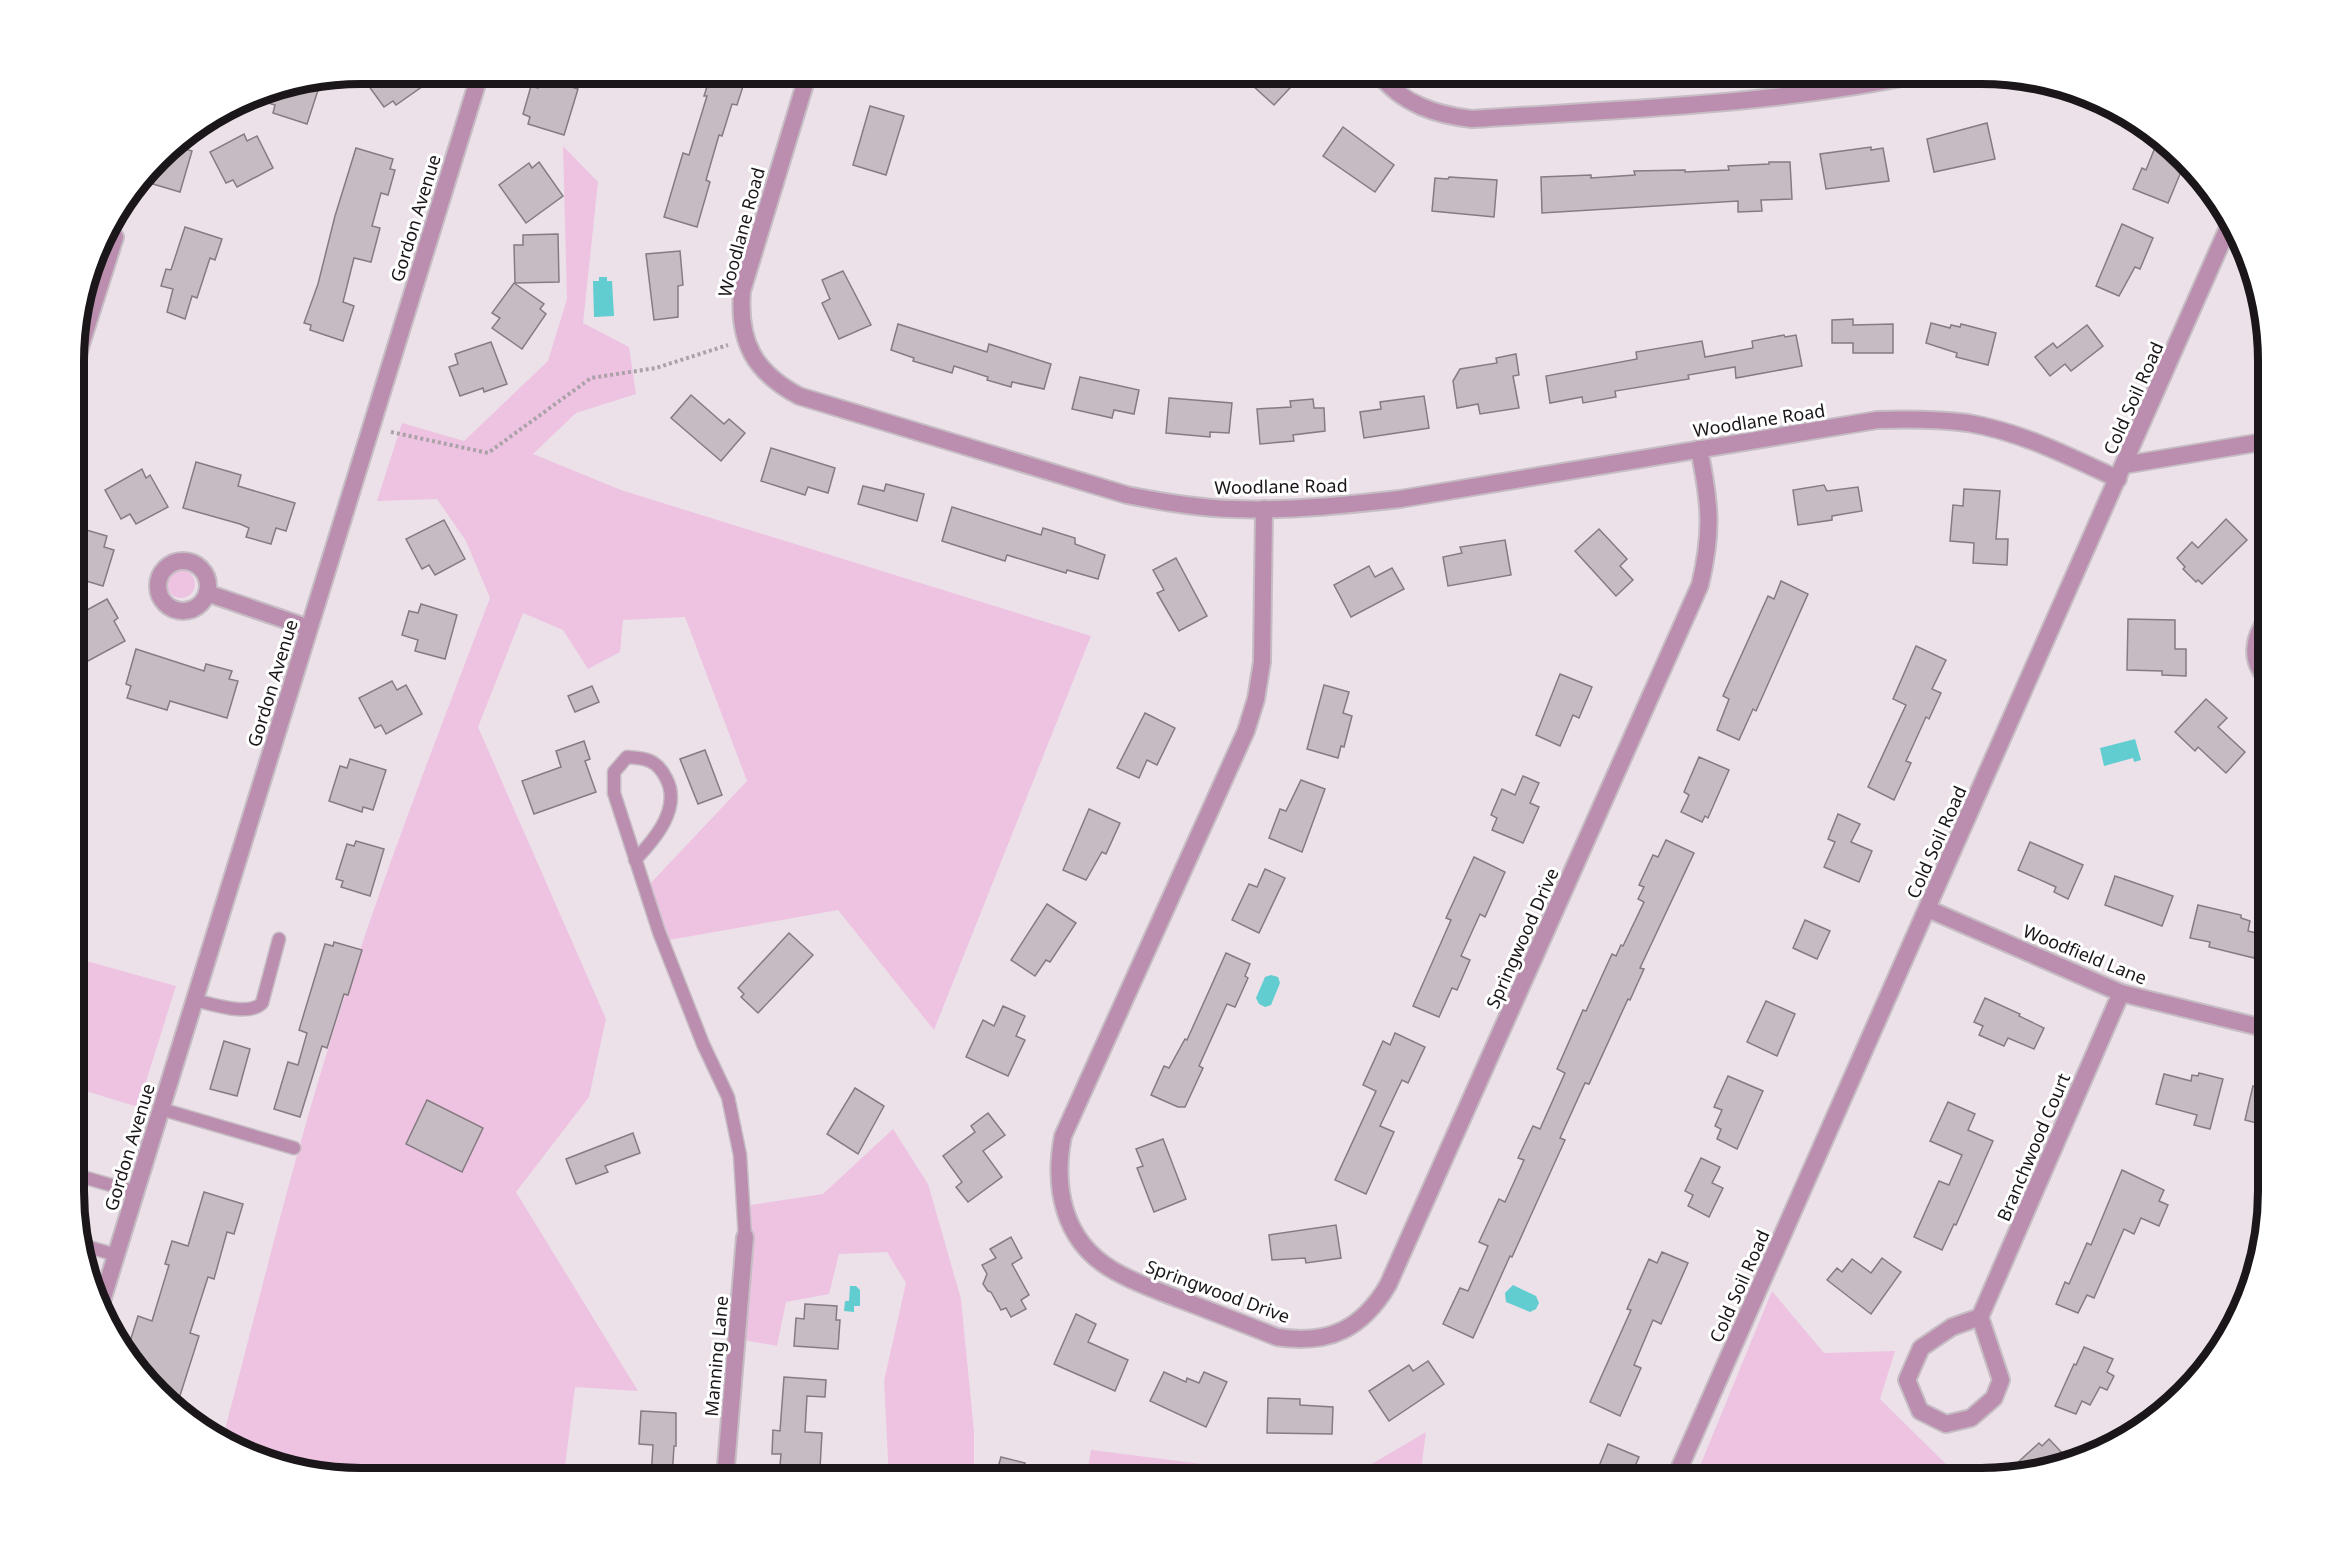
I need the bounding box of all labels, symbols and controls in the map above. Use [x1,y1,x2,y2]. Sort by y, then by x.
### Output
street label: Gordon Avenue [384,151,446,285]
street label: Woodlane Road [712,165,770,299]
street label: Cold Soil Road [2097,338,2169,458]
street label: Woodlane Road [1691,398,1827,442]
street label: Woodlane Road [1214,473,1348,499]
street label: Gordon Avenue [241,616,303,750]
street label: Cold Soil Road [1900,782,1972,902]
street label: Springwood Drive [1480,864,1564,1012]
street label: Woodfield Lane [2020,918,2150,990]
street label: Branchwood Court [1991,1069,2075,1225]
street label: Gordon Avenue [98,1080,160,1214]
street label: Cold Soil Road [1703,1226,1775,1346]
street label: Springwood Drive [1143,1254,1293,1328]
street label: Manning Lane [699,1295,733,1417]

